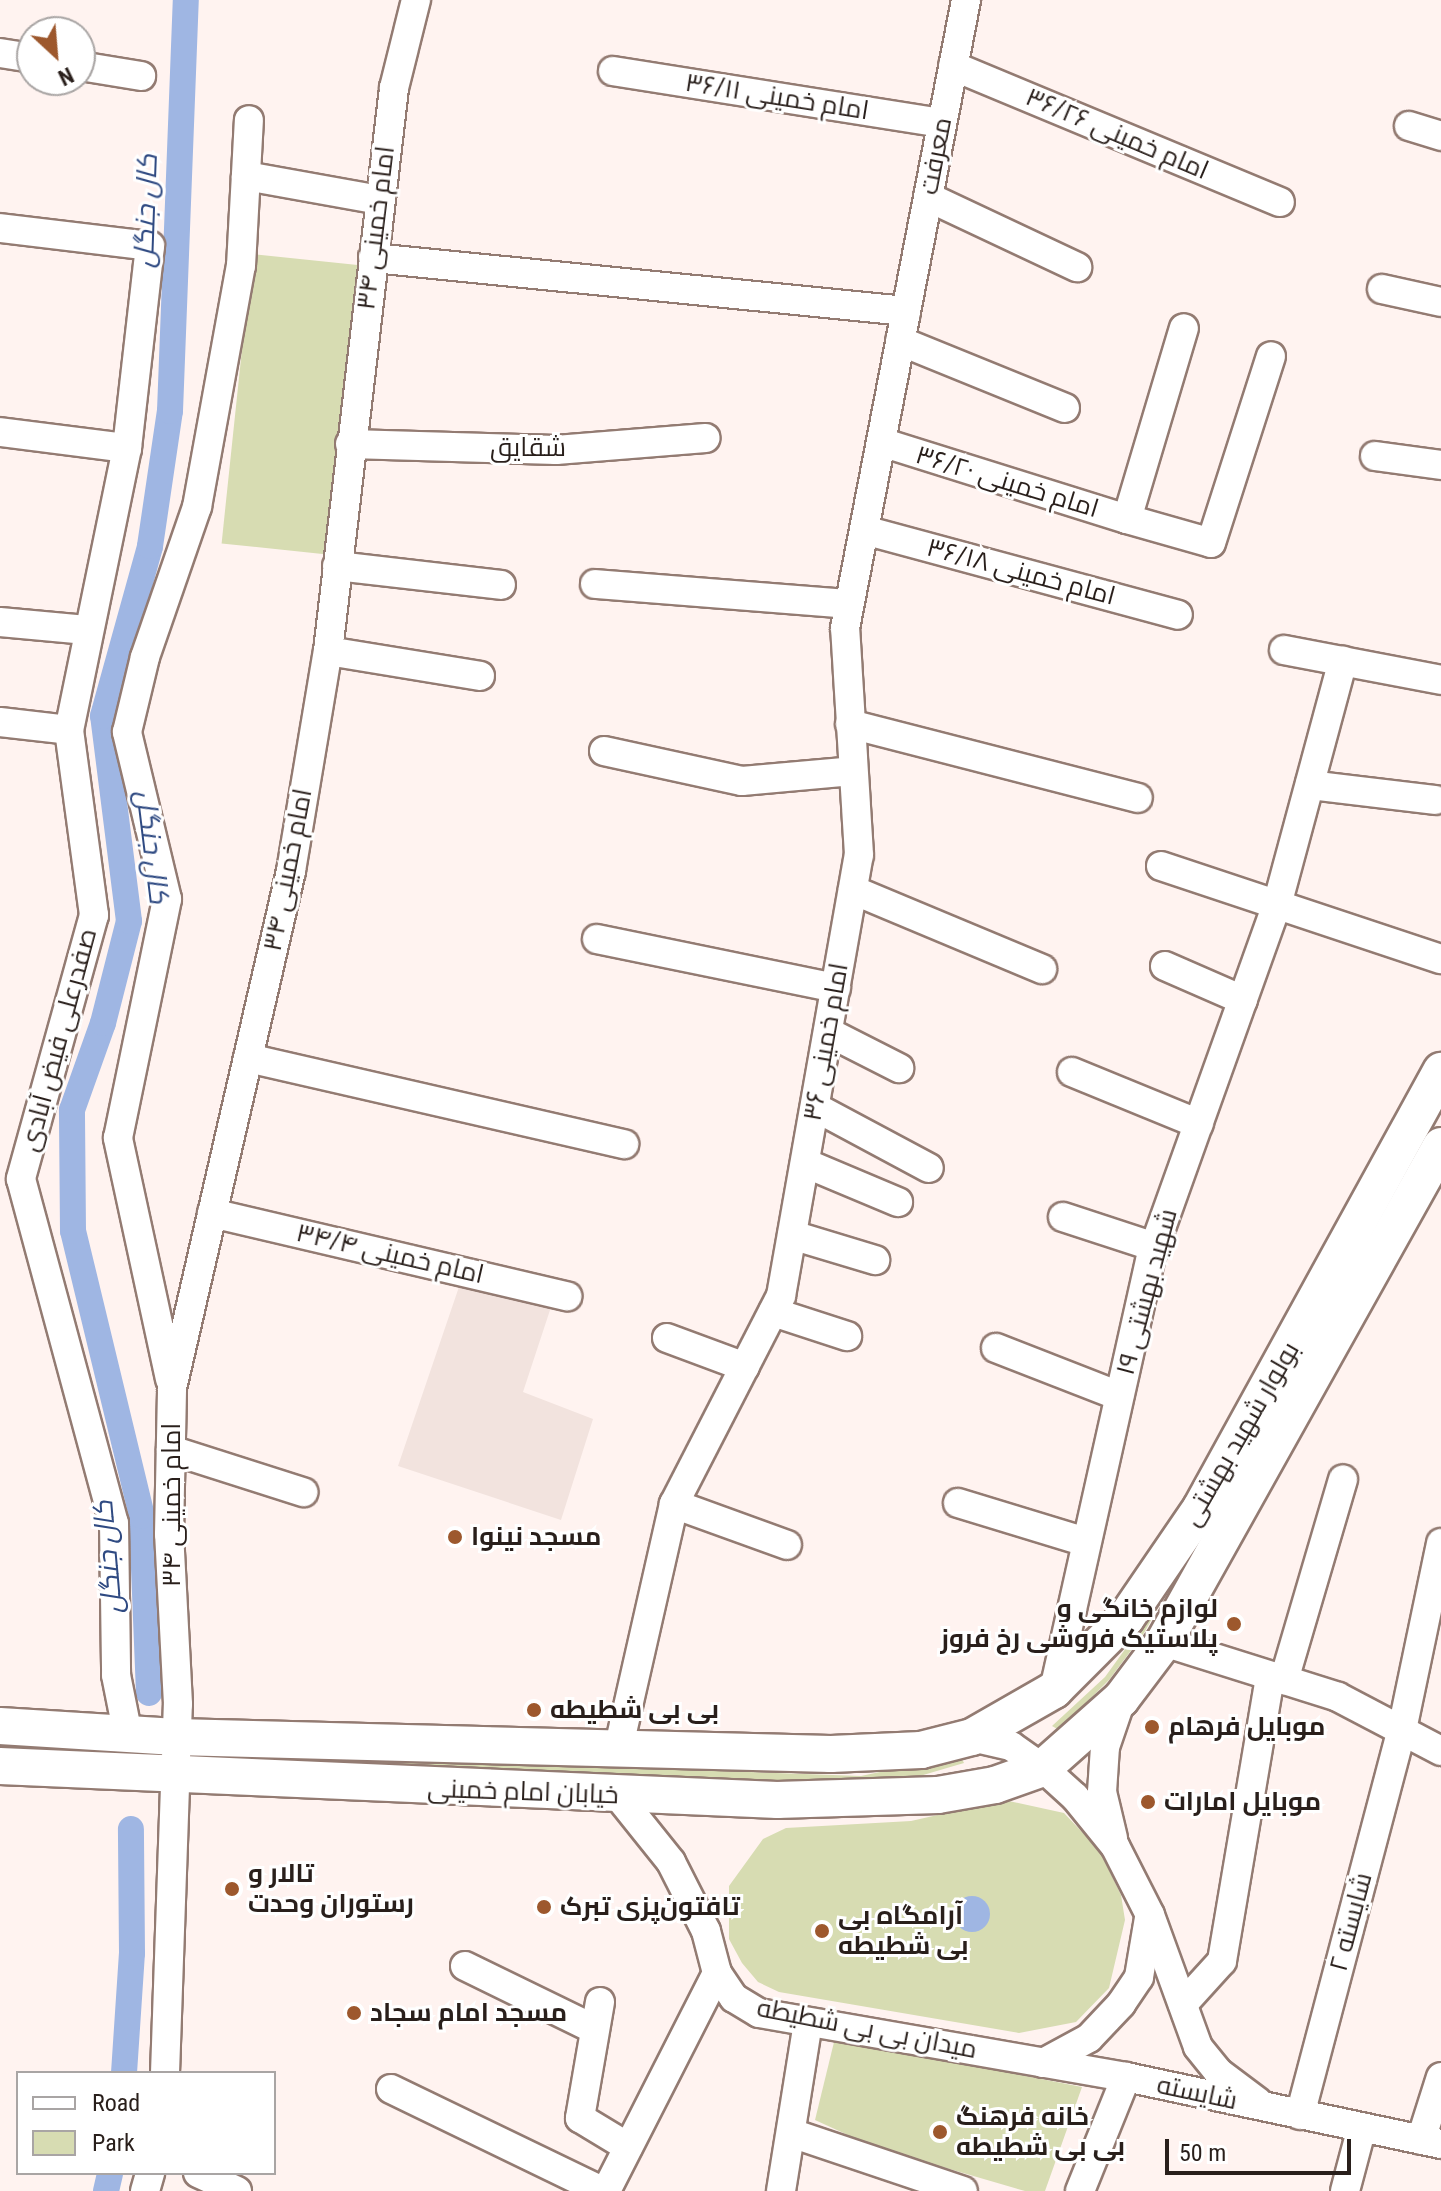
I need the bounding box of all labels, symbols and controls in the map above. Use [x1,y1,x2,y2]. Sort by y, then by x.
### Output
north arrow [16,16,96,96]
text: N [54,62,77,90]
street label: امام خمینی ۳۶/۱۱ [683,67,871,127]
street label: امام خمینی ۳۶/۲۶ [1021,81,1213,187]
street label: معرفت [913,115,959,197]
street label: امام خمینی ۳۴ [350,144,402,312]
water label: کال جنگل [127,153,165,269]
street label: شقایق [490,432,566,464]
street label: امام خمینی ۳۶/۲۰ [912,439,1102,525]
street label: امام خمینی ۳۶/۱۸ [923,532,1119,612]
street label: امام خمینی ۳۴ [257,786,319,954]
water label: کال جنگل [128,788,176,906]
street label: صفدرعلی فیض آبادی [14,925,104,1155]
street label: امام خمینی ۳۶ [797,961,855,1123]
street label: شهید بهشتی ۱۹ [1110,1205,1184,1379]
street label: امام خمینی ۳۴/۴ [293,1217,487,1291]
street label: بولوار شهید بهشتی [1176,1336,1306,1532]
street label: امام خمینی ۳۴ [156,1423,188,1587]
water label: کال جنگل [86,1499,130,1615]
place label: مسجد نینوا [471,1521,601,1553]
marker: مسجد نینوا [446,1528,464,1546]
place label: لوازم خانگی و پلاستیک فروشی رخ فروز [941,1593,1218,1654]
marker: لوازم خانگی و پلاستیک فروشی رخ فروز [1225,1615,1243,1633]
place label: بی بی شطیطه [550,1694,719,1726]
marker: بی بی شطیطه [525,1701,543,1719]
place label: موبایل فرهام [1168,1711,1325,1743]
marker: موبایل فرهام [1143,1718,1161,1736]
street label: خیابان امام خمینی [427,1773,619,1811]
place label: موبایل امارات [1164,1786,1321,1818]
marker: موبایل امارات [1139,1793,1157,1811]
place label: تالار و رستوران وحدت [248,1858,414,1920]
street label: ۲ شایسته [1323,1869,1379,1975]
marker: تالار و رستوران وحدت [223,1880,241,1898]
place label: تافتون‌پزی تبرک [560,1891,740,1923]
marker: تافتون‌پزی تبرک [535,1898,553,1916]
place label: آرامگاه بی بی شطیطه [838,1900,969,1962]
marker: آرامگاه بی بی شطیطه [813,1922,831,1940]
street label: میدان بی بی شطیطه [754,1992,980,2066]
place label: مسجد امام سجاد [370,1997,567,2029]
marker: مسجد امام سجاد [345,2004,363,2022]
street label: شایسته [1154,2069,1240,2117]
legend [16,2071,276,2175]
text: Road [92,2089,140,2117]
place label: خانه فرهنگ بی بی شطیطه [956,2101,1125,2162]
marker: خانه فرهنگ بی بی شطیطه [931,2123,949,2141]
scale bar [1169,2123,1355,2173]
text: Park [92,2129,135,2157]
text: 50 m [1179,2139,1226,2167]

